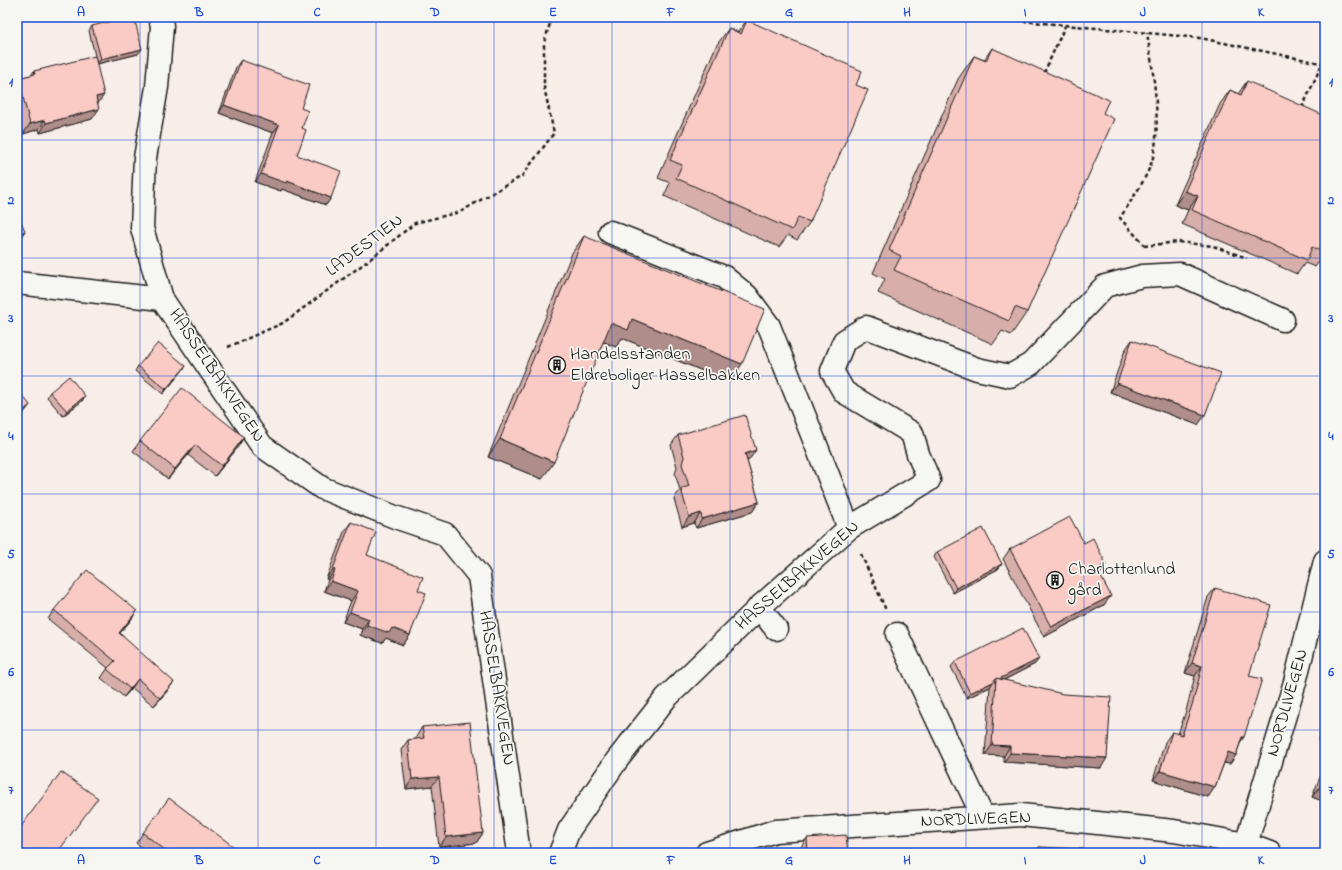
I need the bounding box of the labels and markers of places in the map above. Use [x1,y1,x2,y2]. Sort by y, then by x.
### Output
place label: Handelsstanden Eldreboliger Hasselbakken [570,342,760,390]
building icon: Handelsstanden Eldreboliger Hasselbakken [547,355,567,375]
place label: Charlottenlund gård [1067,557,1175,605]
building icon: Charlottenlund gård [1045,570,1065,590]

